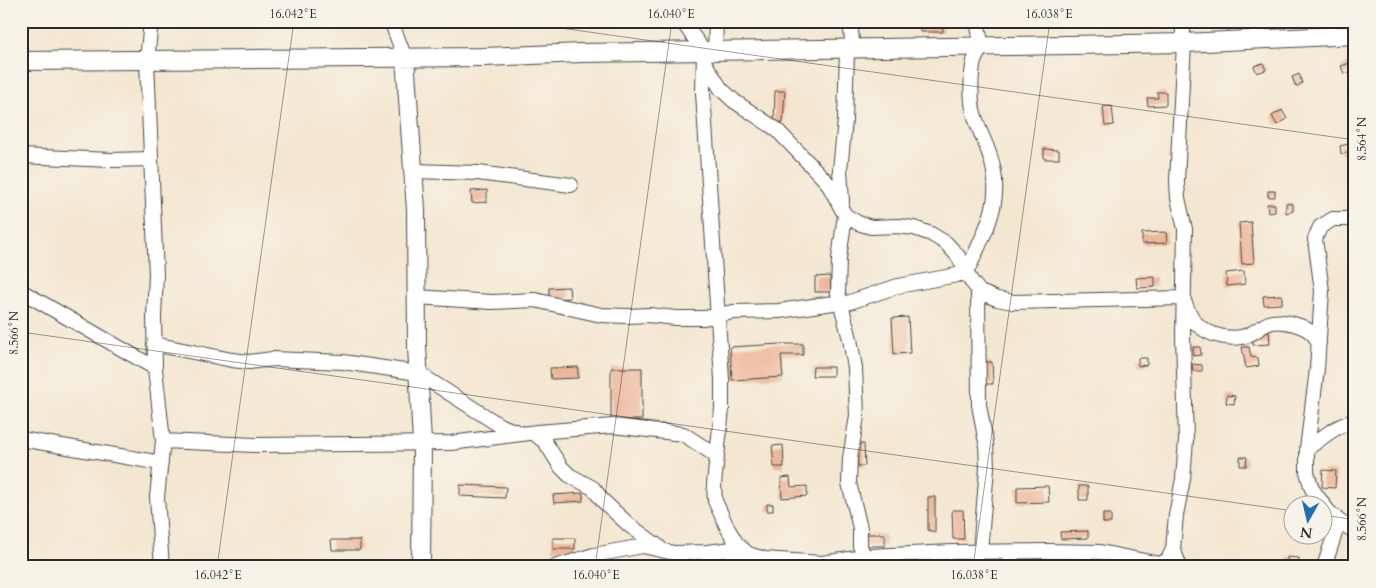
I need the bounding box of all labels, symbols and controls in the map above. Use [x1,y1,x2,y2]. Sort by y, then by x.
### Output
text: 16.042°E [269,6,317,22]
text: 16.040°E [647,6,695,22]
text: 16.038°E [1025,6,1073,22]
text: 8.564°N [1354,116,1370,161]
text: 8.566°N [6,310,22,355]
north arrow [1284,496,1334,546]
text: 8.566°N [1354,496,1370,541]
text: N [1299,522,1314,543]
text: 16.042°E [194,567,242,583]
text: 16.040°E [572,567,620,583]
text: 16.038°E [950,567,998,583]

